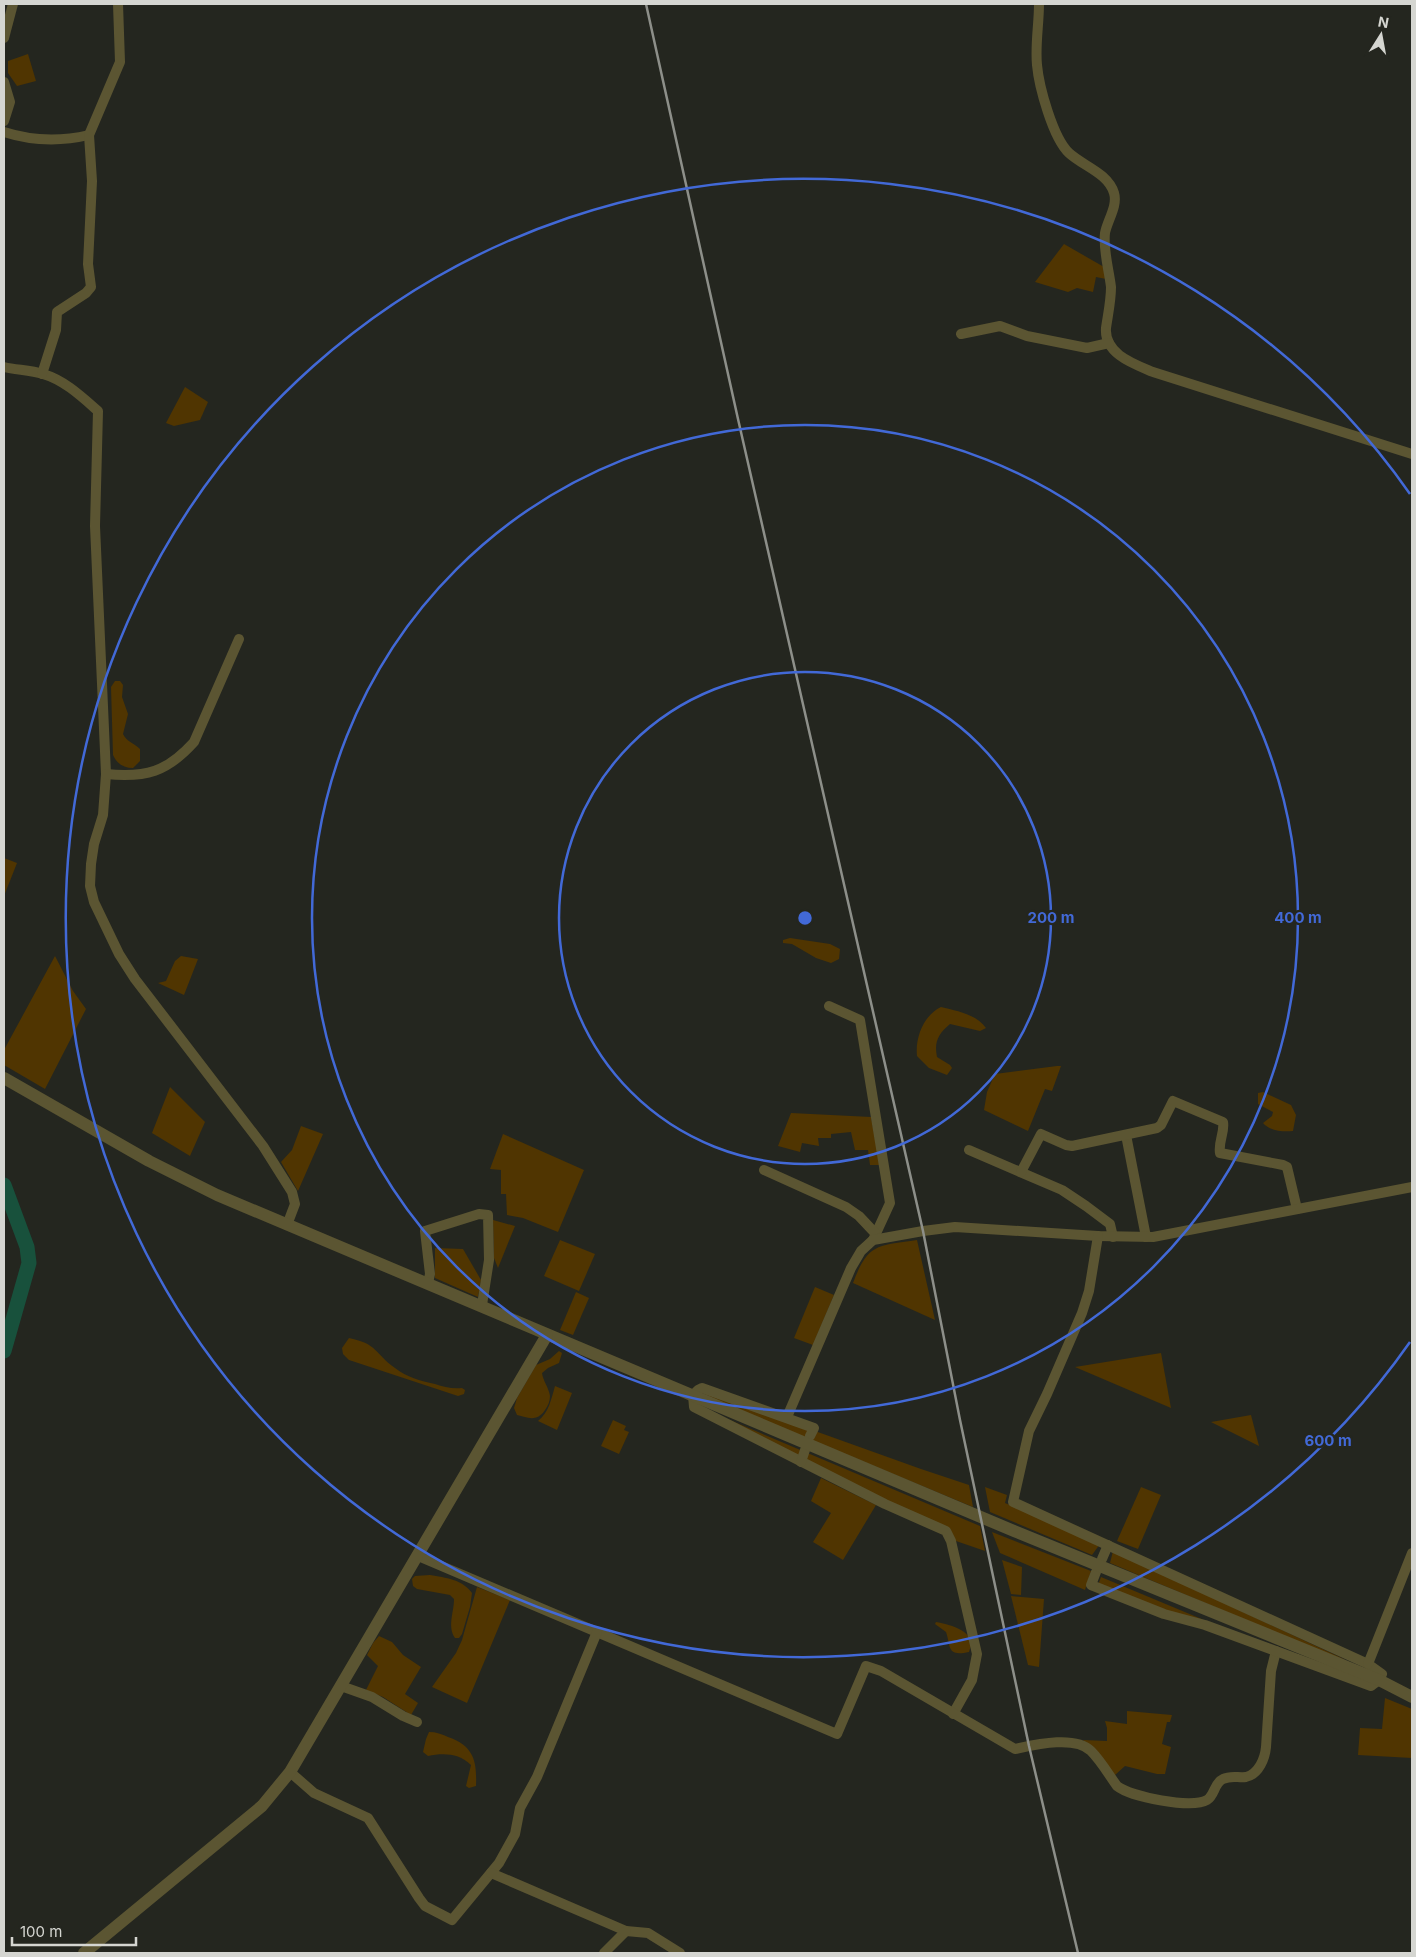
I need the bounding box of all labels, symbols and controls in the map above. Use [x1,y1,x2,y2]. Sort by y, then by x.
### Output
north arrow [1356,10,1406,60]
text: N [1377,12,1390,31]
text: 200 m [1028,908,1074,927]
text: 400 m [1274,908,1322,927]
centre of rings [796,909,814,927]
text: 600 m [1304,1431,1352,1450]
scale bar [12,1914,136,1946]
text: 100 m [20,1922,62,1941]

